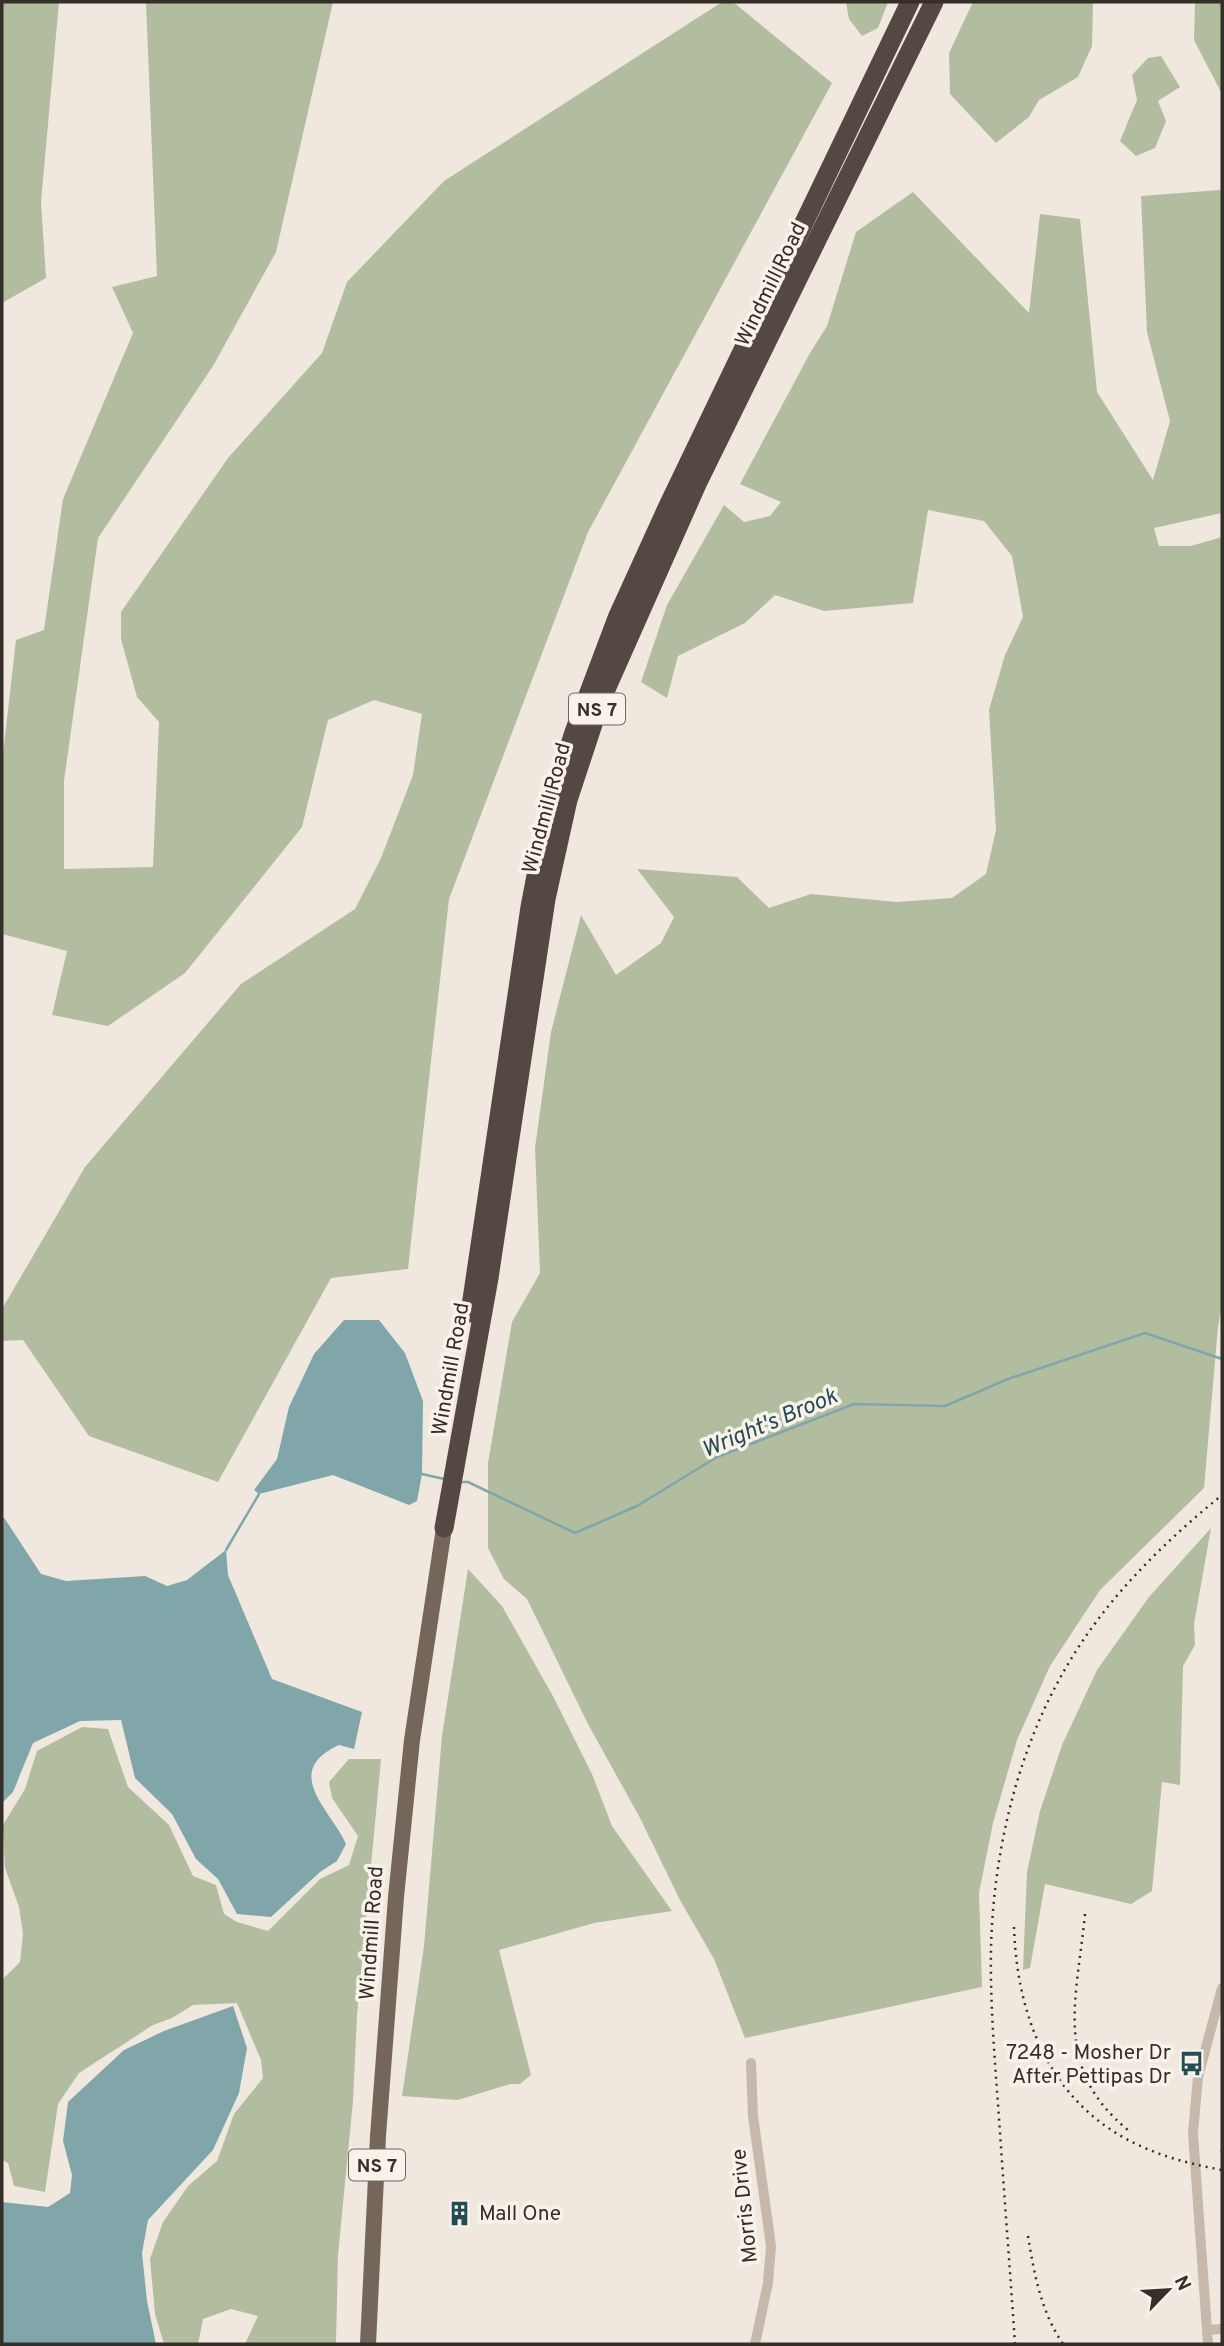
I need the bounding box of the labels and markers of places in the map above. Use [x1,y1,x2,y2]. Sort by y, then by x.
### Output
place label: 7248 - Mosher Dr After Pettipas Dr [1006,2040,1171,2091]
bus stop icon: 7248 - Mosher Dr After Pettipas Dr [1177,2050,1205,2078]
building icon: Mall One [445,2199,473,2227]
place label: Mall One [479,2201,561,2228]

